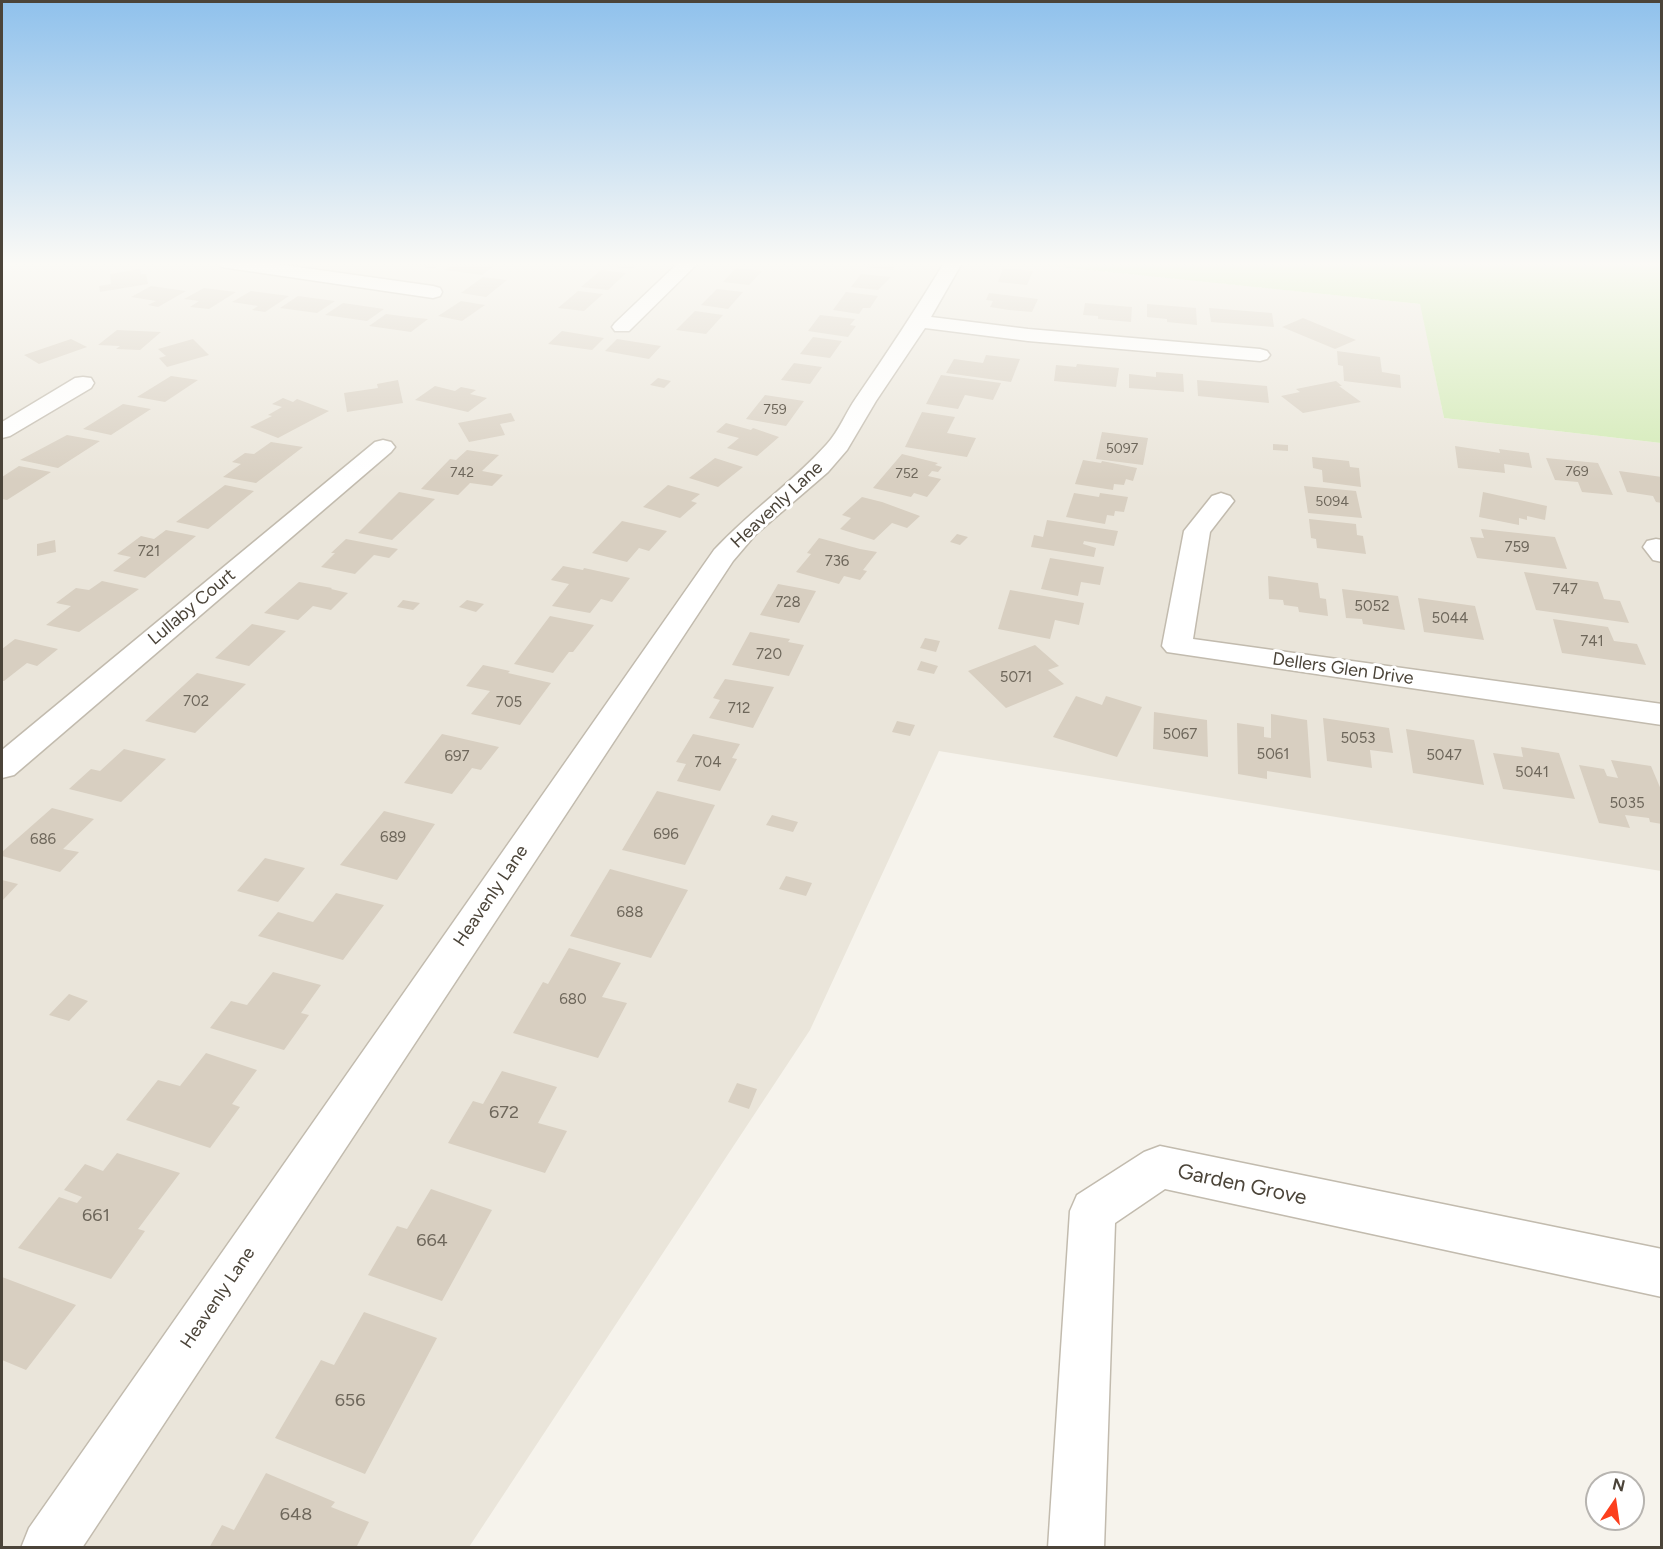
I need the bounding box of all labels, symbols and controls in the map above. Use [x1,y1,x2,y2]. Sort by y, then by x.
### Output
house number: 759 [763,402,787,418]
house number: 5097 [1106,441,1138,457]
street label: Heavenly Lane [727,457,827,553]
house number: 769 [1565,464,1589,480]
house number: 742 [450,465,474,481]
house number: 752 [895,466,919,482]
house number: 5094 [1315,494,1349,510]
house number: 759 [1504,539,1530,557]
house number: 721 [138,543,160,561]
house number: 736 [825,553,849,571]
street label: Lullaby Court [144,564,240,650]
house number: 747 [1552,581,1578,599]
house number: 728 [775,594,801,612]
house number: 5052 [1354,598,1390,616]
house number: 5044 [1432,610,1468,628]
house number: 741 [1580,633,1604,651]
house number: 720 [756,646,782,664]
street label: Dellers Glen Drive [1271,648,1415,690]
house number: 5071 [1000,669,1032,687]
house number: 702 [183,693,209,711]
house number: 705 [496,694,522,712]
house number: 712 [728,700,750,718]
house number: 5067 [1163,726,1197,744]
house number: 5053 [1340,730,1376,748]
house number: 5061 [1257,746,1289,764]
house number: 5047 [1426,747,1462,765]
house number: 697 [444,748,470,766]
house number: 704 [695,754,721,772]
house number: 5041 [1515,764,1549,782]
house number: 5035 [1609,795,1645,813]
house number: 696 [653,826,679,844]
house number: 689 [380,829,406,847]
house number: 686 [30,831,56,849]
street label: Heavenly Lane [449,841,533,951]
house number: 688 [617,904,643,922]
house number: 680 [559,991,587,1009]
house number: 672 [489,1102,519,1124]
street label: Garden Grove [1175,1159,1309,1211]
house number: 661 [82,1205,110,1227]
house number: 664 [416,1230,448,1252]
street label: Heavenly Lane [176,1243,260,1353]
house number: 656 [335,1390,365,1412]
north arrow [1585,1471,1645,1531]
text: N [1611,1474,1627,1496]
house number: 648 [280,1504,312,1526]

